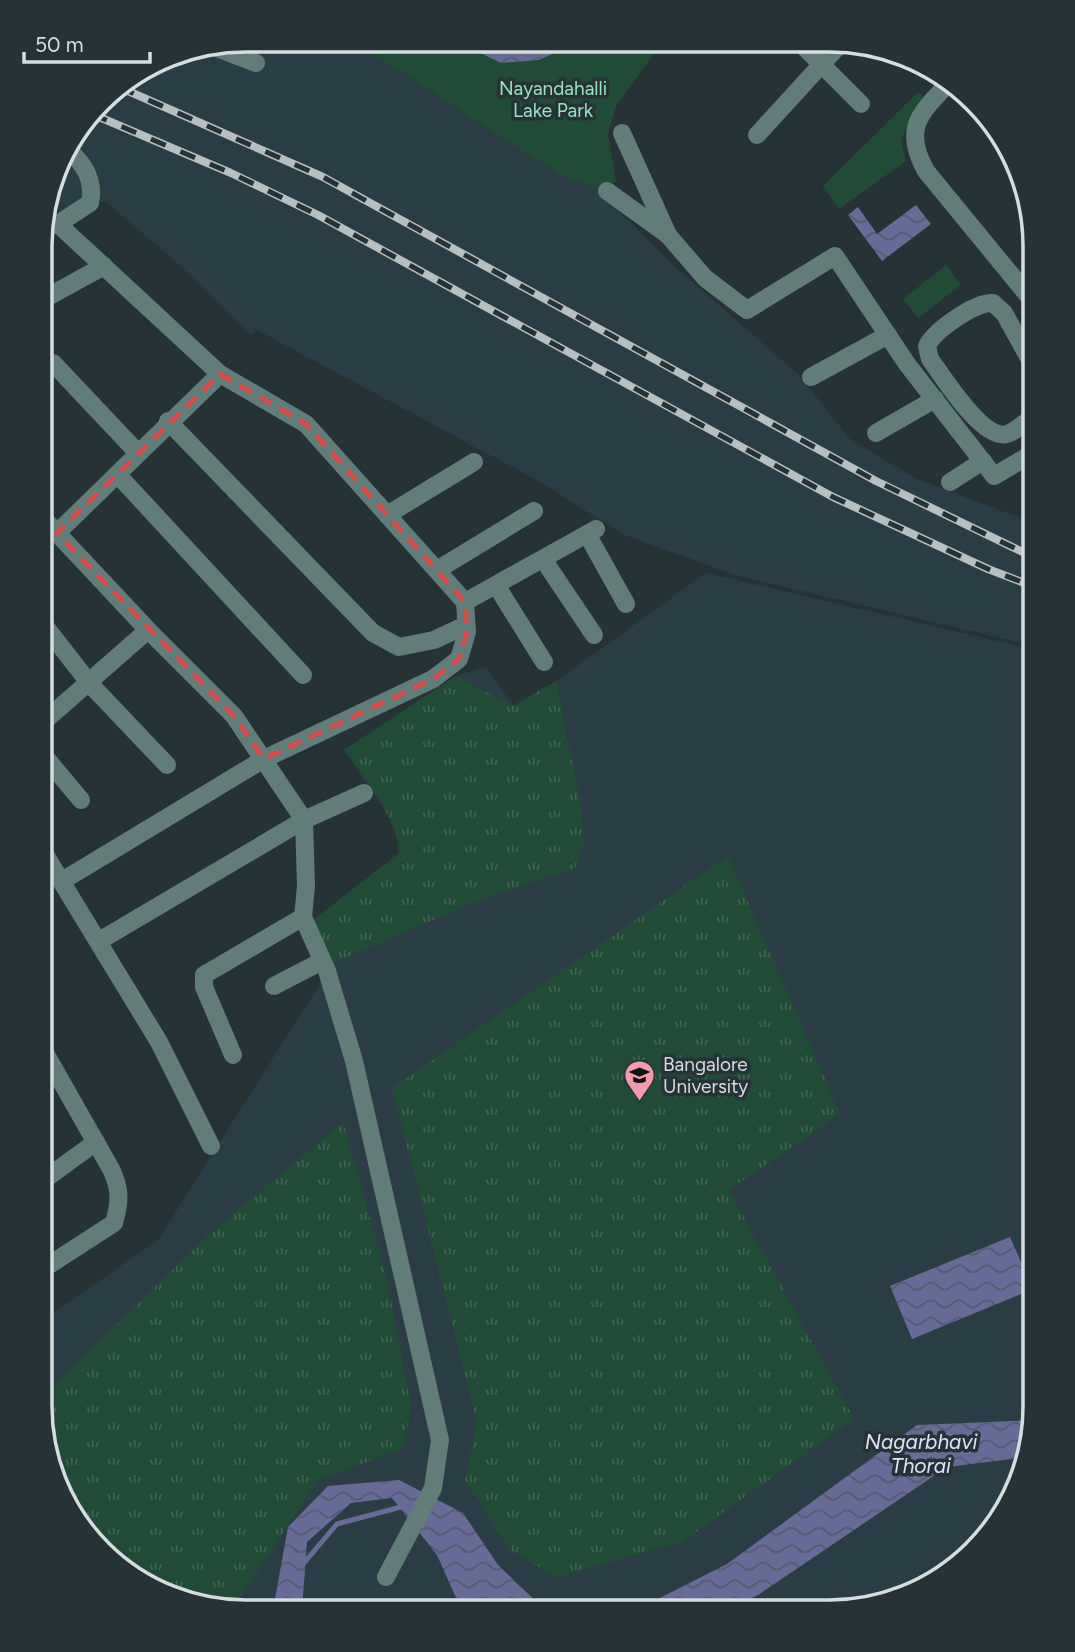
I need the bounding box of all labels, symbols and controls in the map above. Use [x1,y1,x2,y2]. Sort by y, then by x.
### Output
scale bar [24,21,150,65]
text: 50 m [35,32,84,57]
park label: Nayandahalli Lake Park [499,77,607,122]
place label: Bangalore University [663,1053,748,1098]
school or university icon: Bangalore University [623,1058,657,1102]
water label: Nagarbhavi Thorai [865,1429,977,1478]

